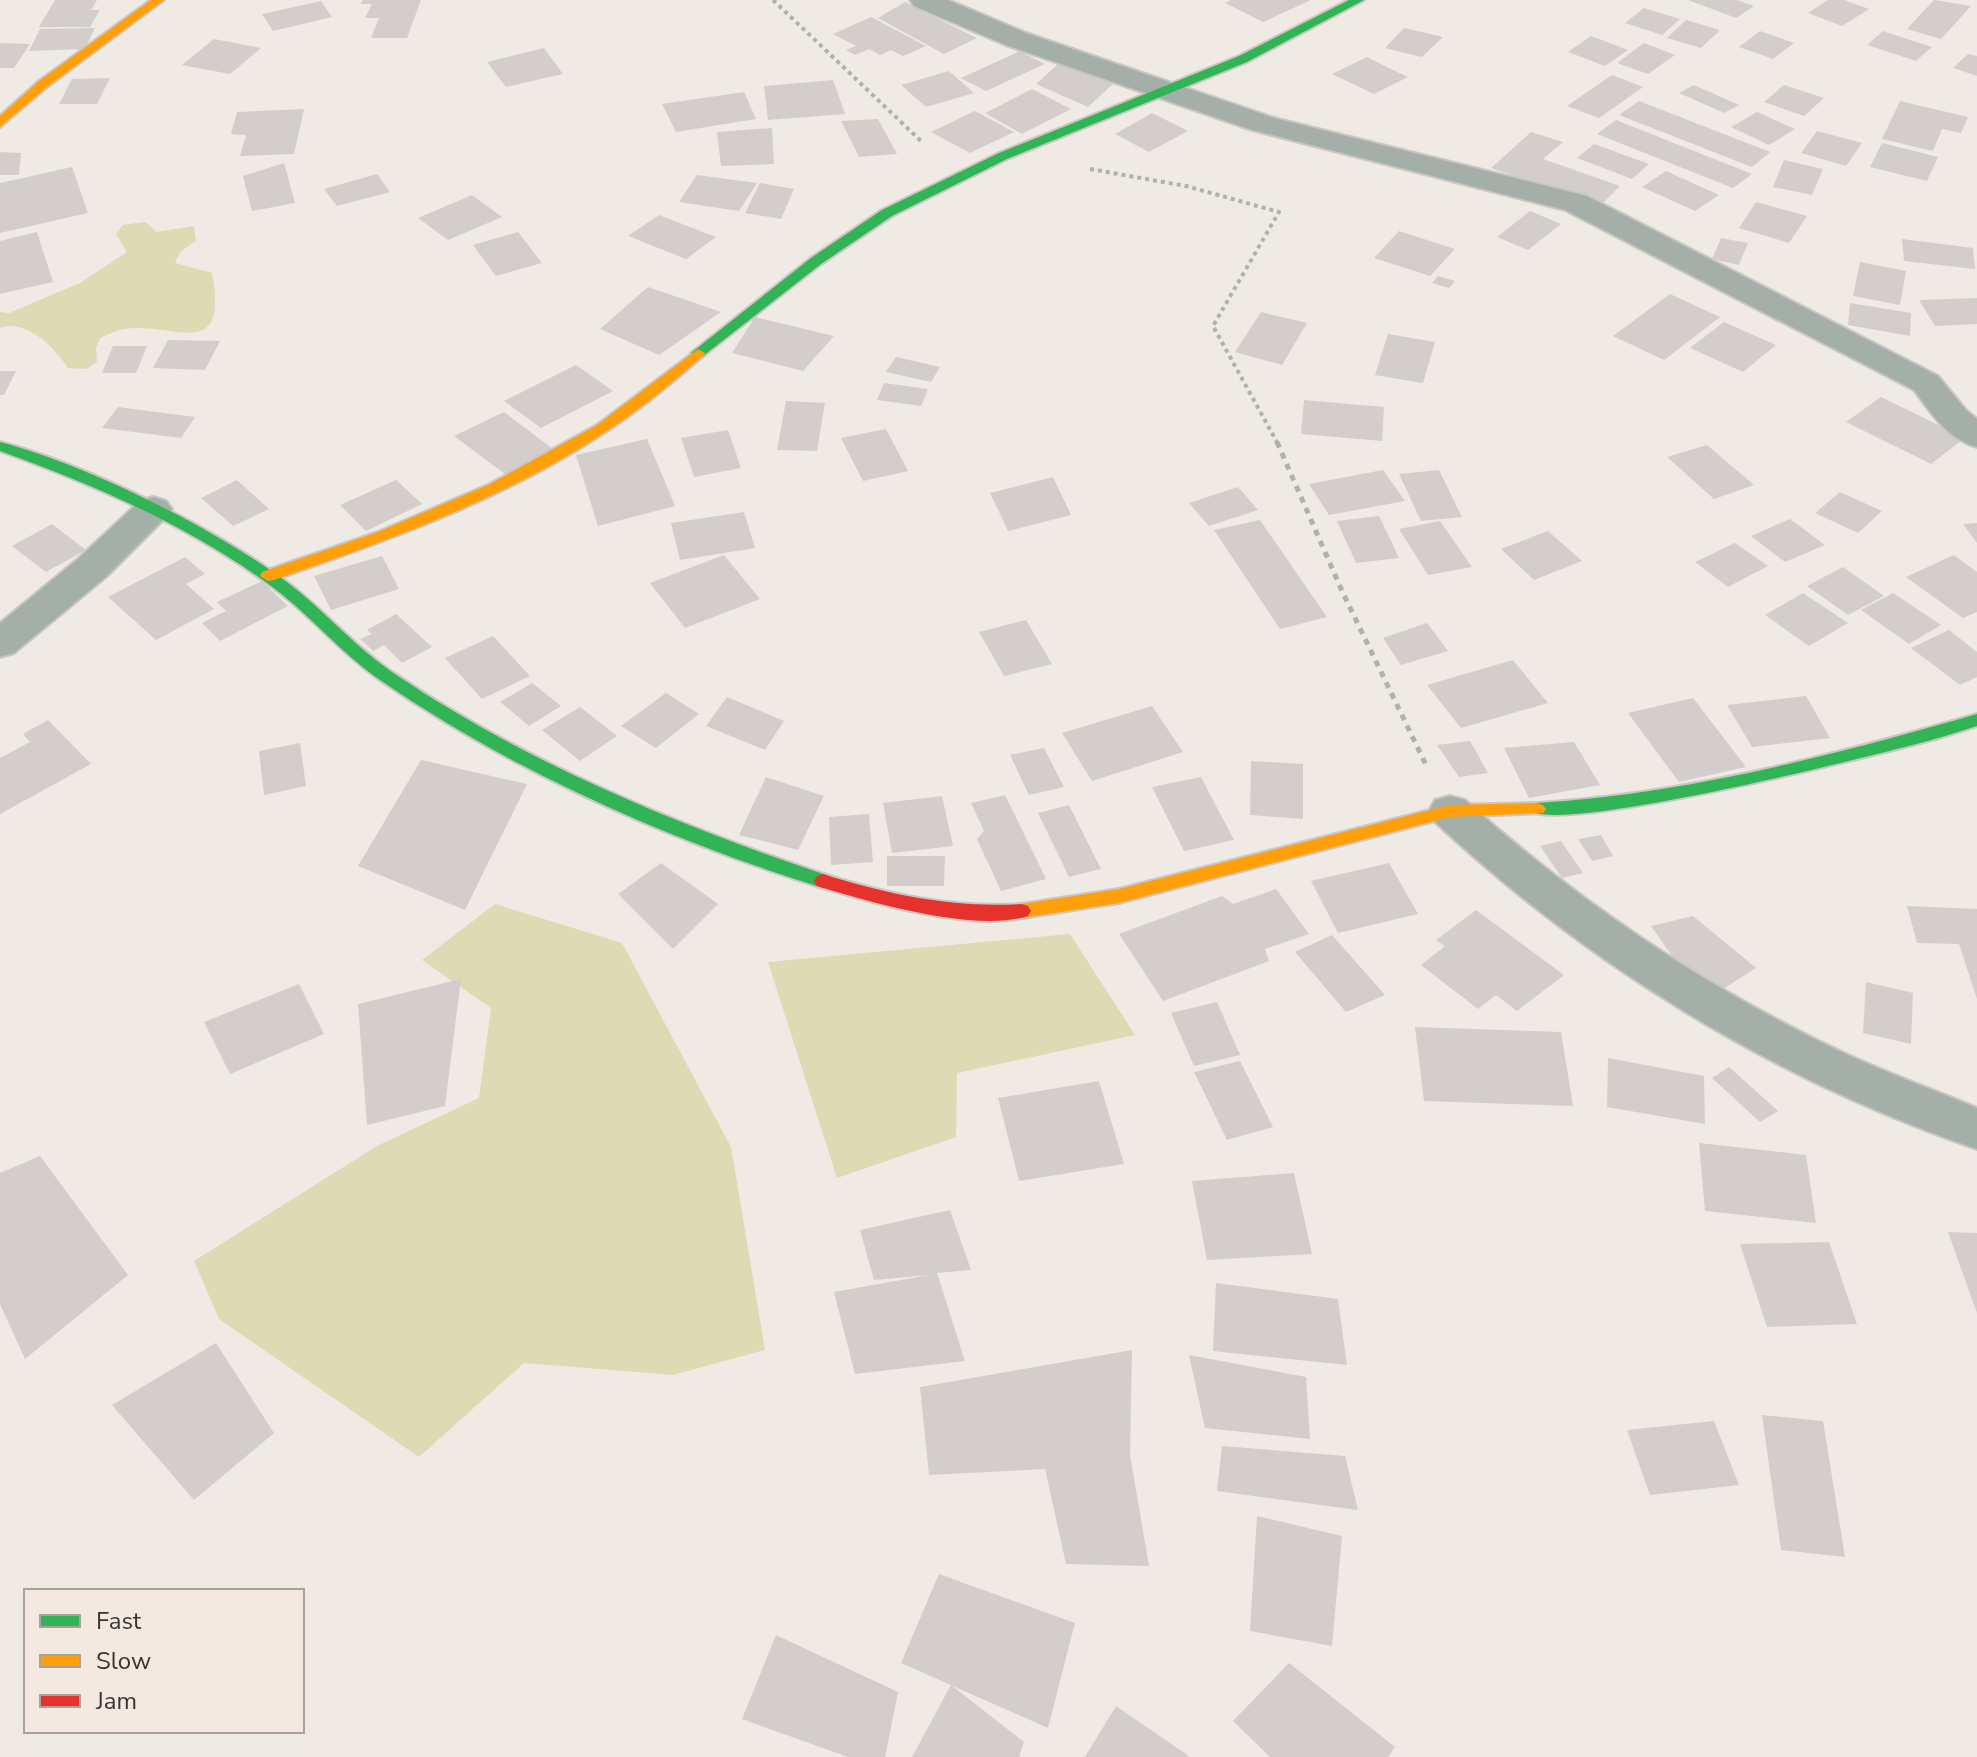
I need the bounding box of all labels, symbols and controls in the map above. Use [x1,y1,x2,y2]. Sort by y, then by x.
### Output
legend [24,1589,304,1733]
text: Fast [96,1605,142,1637]
text: Slow [96,1645,151,1677]
text: Jam [95,1685,137,1717]

